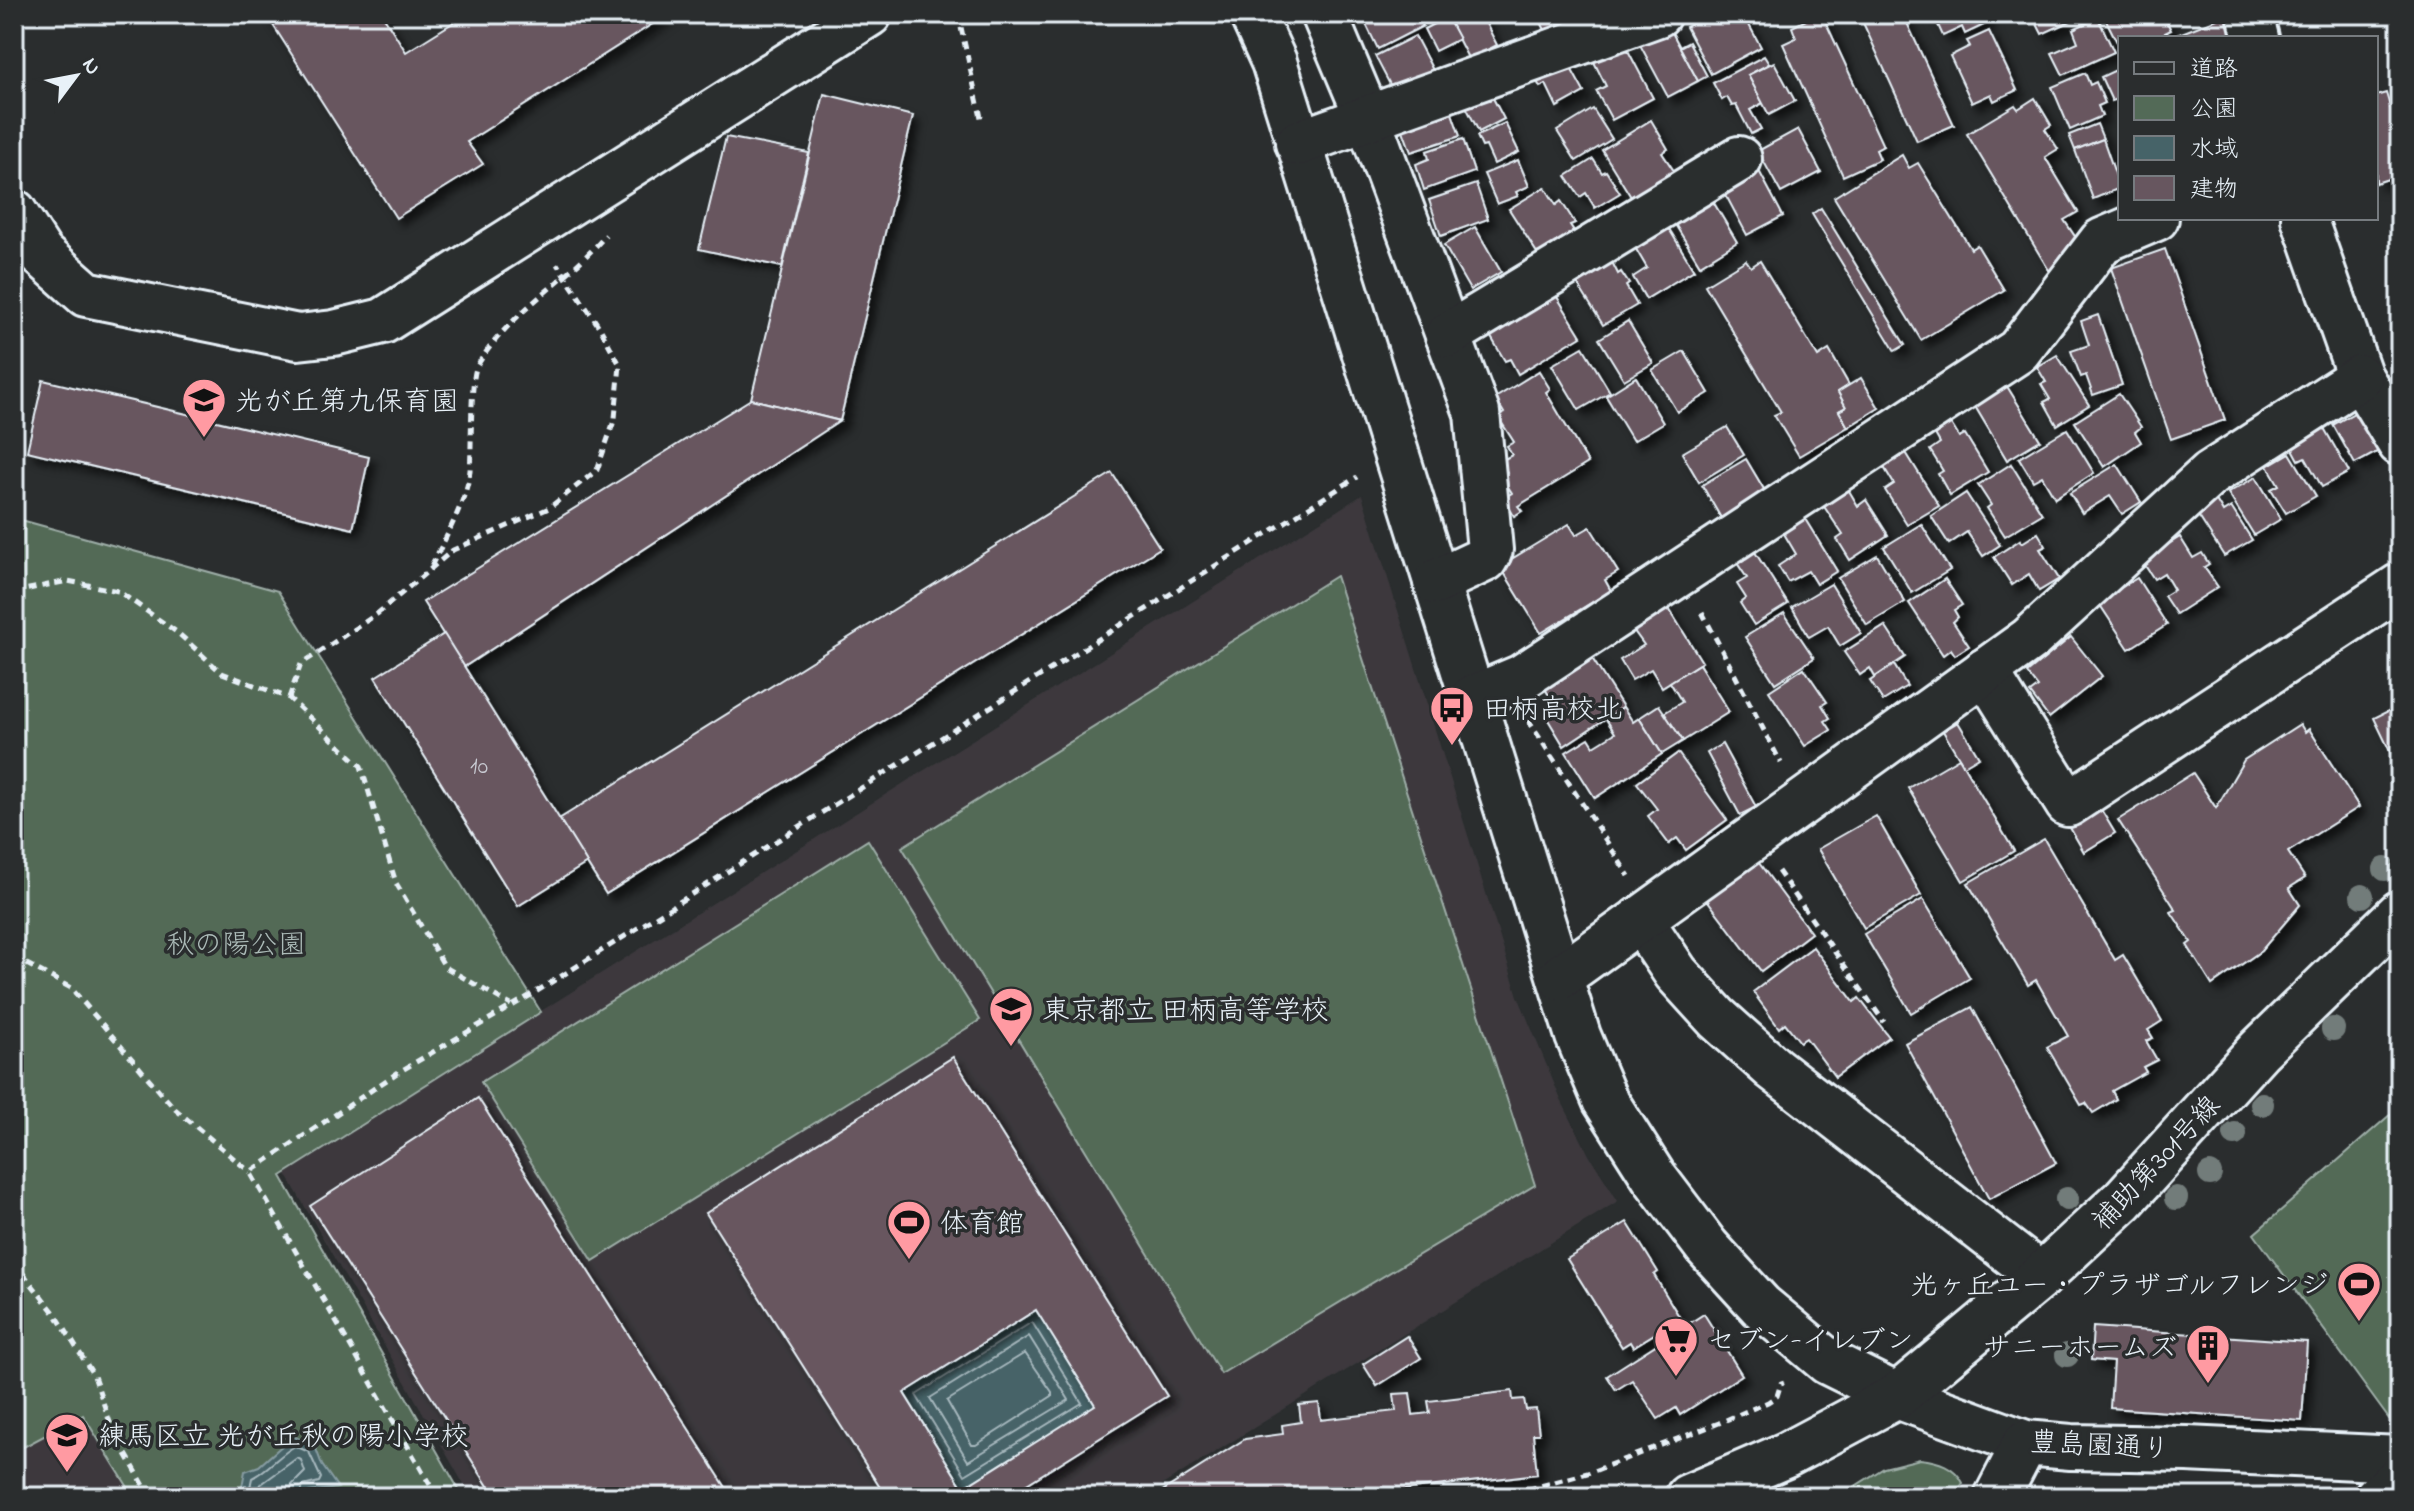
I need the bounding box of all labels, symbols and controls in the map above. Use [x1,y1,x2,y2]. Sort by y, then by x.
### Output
north arrow [36,36,116,116]
legend [2118,36,2378,220]
text: N [73,52,108,82]
text: 道路 [2190,53,2238,88]
text: 公園 [2190,93,2238,128]
text: 水域 [2190,133,2238,168]
text: 建物 [2190,173,2238,208]
school or university icon: 光が丘第九保育園 [180,376,228,439]
place label: 光が丘第九保育園 [235,383,459,424]
bus stop icon: 田柄高校北 [1428,684,1476,747]
place label: 田柄高校北 [1483,691,1623,732]
house number: 10 [470,750,488,785]
park label: 秋の陽公園 [166,926,306,967]
school or university icon: 東京都立 田柄高等学校 [987,985,1035,1048]
place label: 東京都立 田柄高等学校 [1042,992,1329,1033]
street label: 補助第301号線 [2084,1087,2231,1241]
sports icon: 体育館 [885,1198,933,1261]
place label: 体育館 [940,1205,1024,1246]
sports icon: 光ヶ丘ユー・プラザゴルフレンジ [2335,1260,2383,1323]
place label: 光ヶ丘ユー・プラザゴルフレンジ [1910,1267,2328,1308]
supermarket icon: セブン-イレブン [1652,1315,1700,1378]
place label: セブン-イレブン [1707,1322,1914,1363]
building icon: サニーホームズ [2184,1322,2232,1385]
place label: サニーホームズ [1983,1329,2177,1370]
school or university icon: 練馬区立 光が丘秋の陽小学校 [43,1411,91,1474]
place label: 練馬区立 光が丘秋の陽小学校 [98,1418,469,1459]
street label: 豊島園通り [2029,1423,2171,1472]

